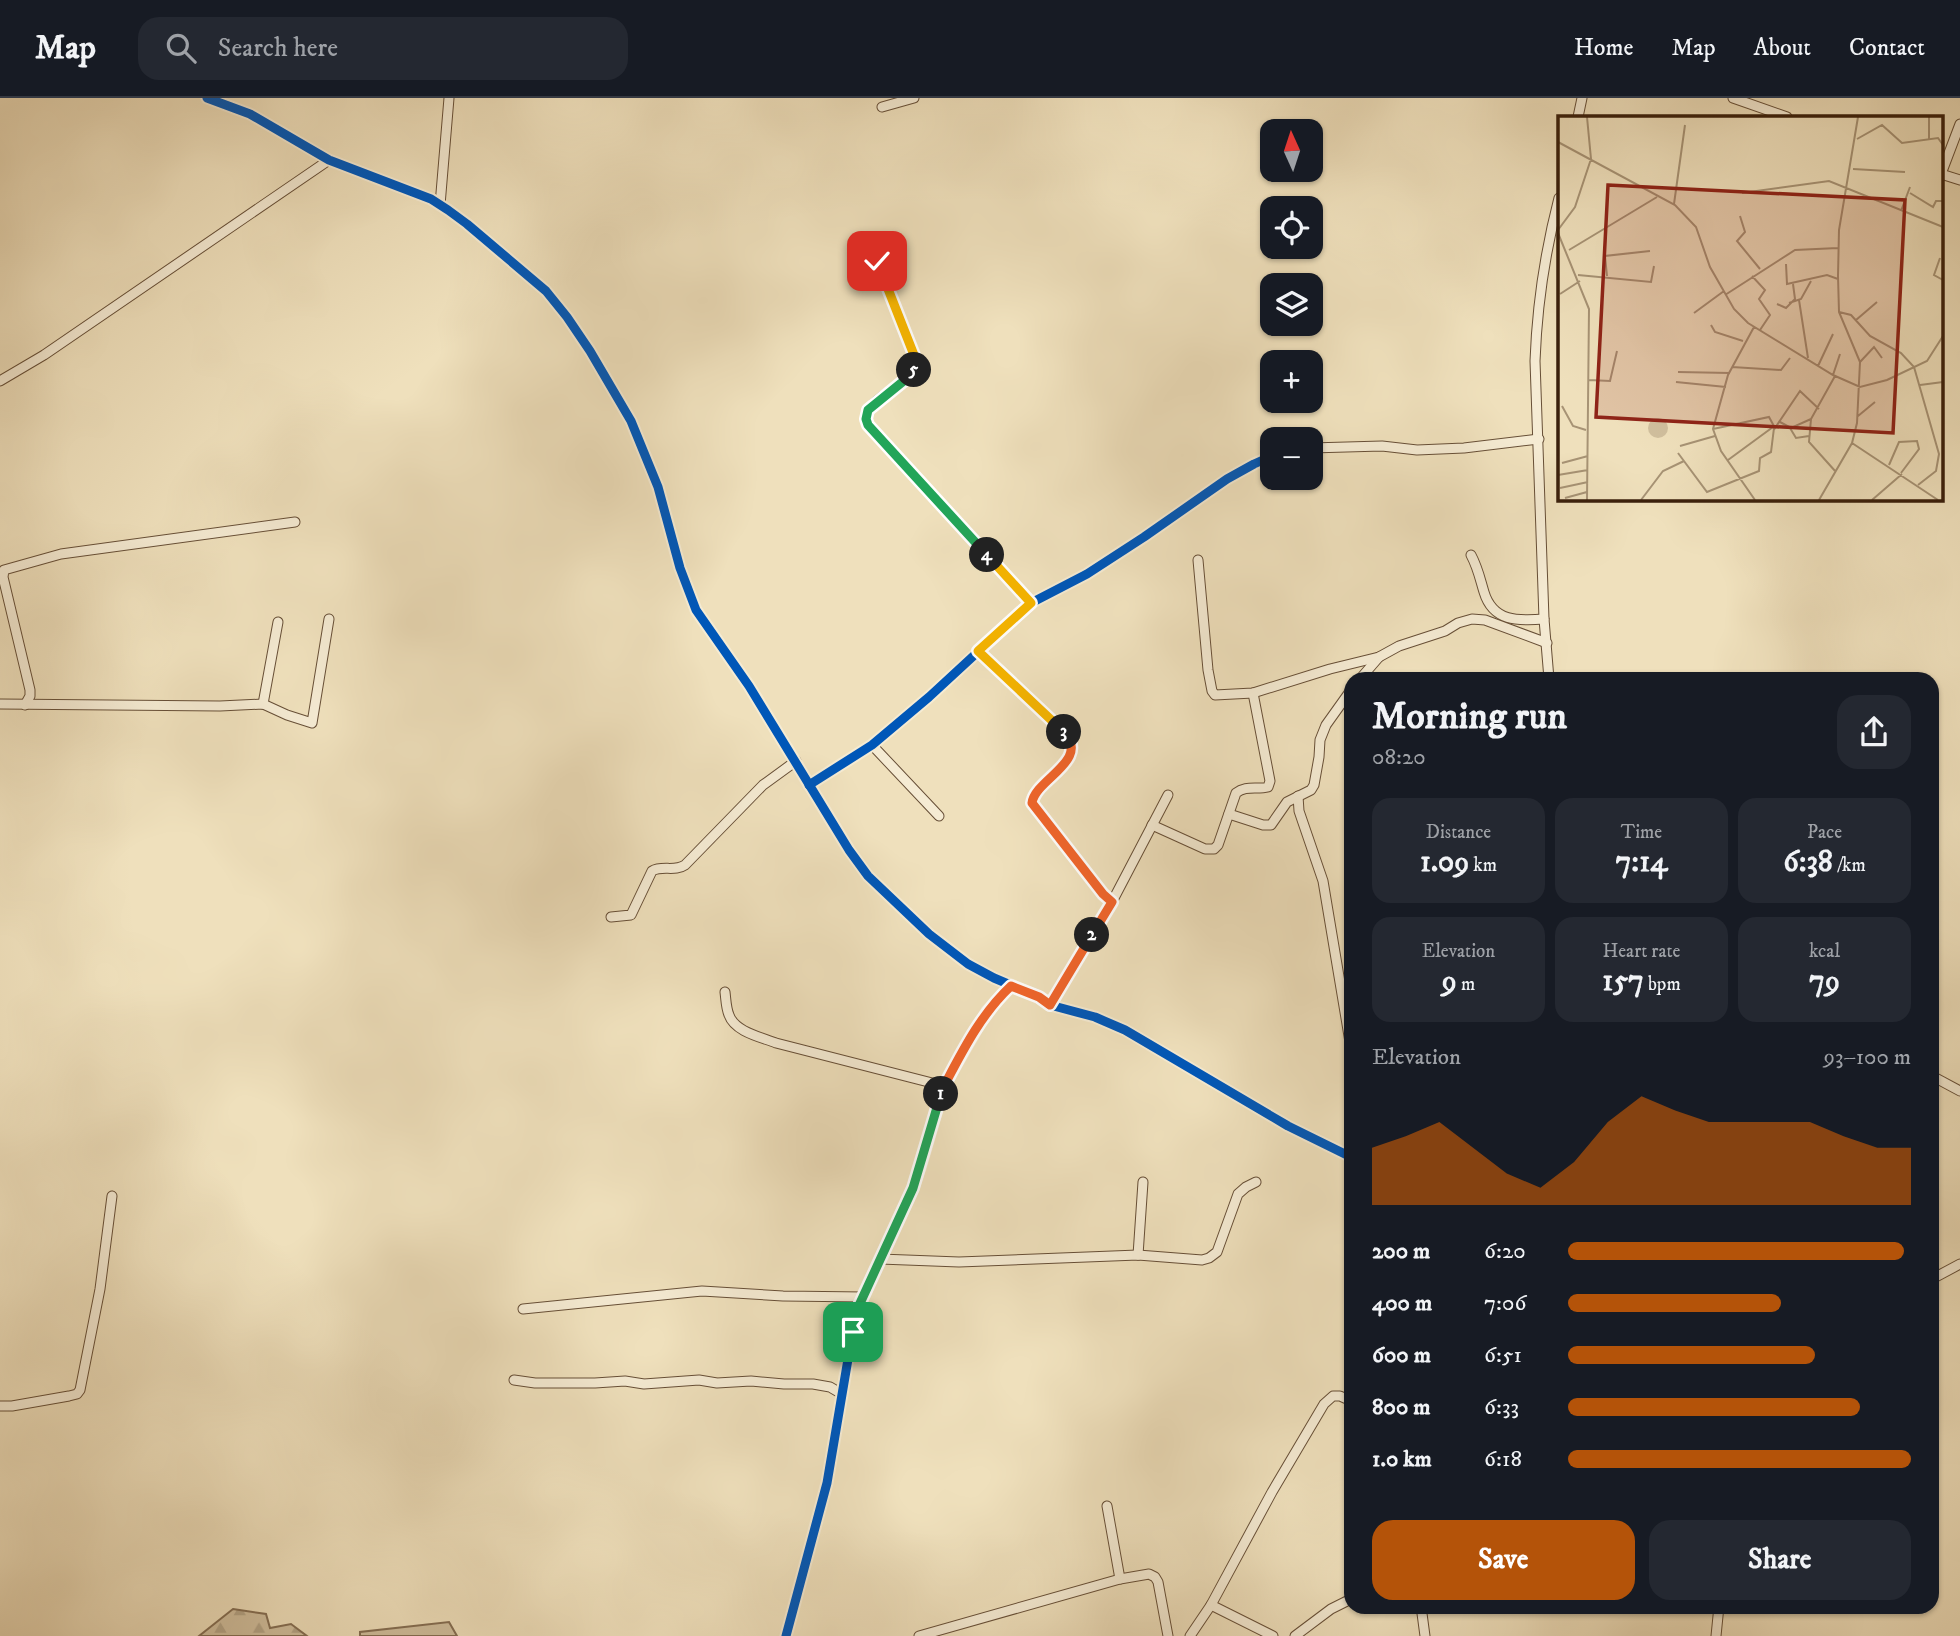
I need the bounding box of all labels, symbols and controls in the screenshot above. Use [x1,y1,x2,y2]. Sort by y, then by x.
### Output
search box [138,17,628,80]
text: Map [35,28,96,69]
icon: search [162,29,200,67]
text: Search here [218,32,338,65]
text: Home [1574,33,1633,63]
text: Map [1671,33,1716,63]
text: About [1754,33,1811,63]
text: Contact [1849,33,1925,63]
inset map [1558,116,1942,500]
north arrow [1260,119,1323,182]
map controls [1260,119,1323,490]
button: locate [1260,196,1323,259]
pin [847,231,907,291]
icon: check [858,242,896,280]
button: layers [1260,273,1323,336]
button: + [1260,350,1323,413]
pin: 5 [897,352,932,388]
text: 5 [909,358,918,381]
button: − [1260,427,1323,490]
pin: 4 [970,538,1004,573]
text: 4 [981,543,992,566]
text: Morning run [1372,693,1567,741]
button: share [1837,695,1911,769]
pin: 3 [1046,714,1082,750]
text: 3 [1060,720,1067,743]
text: 08:20 [1372,743,1426,772]
text: Distance [1426,821,1491,844]
text: Time [1621,821,1662,844]
text: Pace [1807,821,1842,844]
text: 1.09 [1420,844,1469,881]
text: 7:14 [1616,844,1667,881]
text: 6:38 [1783,844,1833,881]
text: km [1469,854,1497,877]
text: /km [1833,854,1866,877]
pin: 2 [1074,918,1110,952]
text: 2 [1087,923,1096,946]
text: Elevation [1422,940,1495,963]
text: Heart rate [1603,940,1680,963]
text: kcal [1809,940,1840,963]
text: 9 [1442,963,1457,1000]
text: 157 [1602,963,1644,1000]
text: 79 [1809,963,1840,1000]
text: m [1457,973,1475,996]
text: bpm [1644,973,1681,996]
text: Elevation [1372,1043,1461,1072]
text: 93–100 m [1824,1043,1911,1072]
pin: 1 [923,1076,958,1112]
text: 1 [937,1082,944,1105]
text: 200 m [1372,1237,1430,1266]
text: 6:20 [1484,1237,1526,1266]
text: 400 m [1372,1289,1432,1318]
text: 7:06 [1484,1289,1526,1318]
pin [823,1302,883,1362]
icon: arrive [834,1313,872,1351]
text: 600 m [1372,1341,1431,1370]
text: 6:51 [1484,1341,1522,1370]
text: 800 m [1372,1393,1430,1422]
text: 6:33 [1484,1393,1519,1422]
text: 1.0 km [1372,1445,1432,1474]
text: 6:18 [1484,1445,1522,1474]
button: Save [1372,1520,1635,1600]
button: Share [1649,1520,1911,1600]

